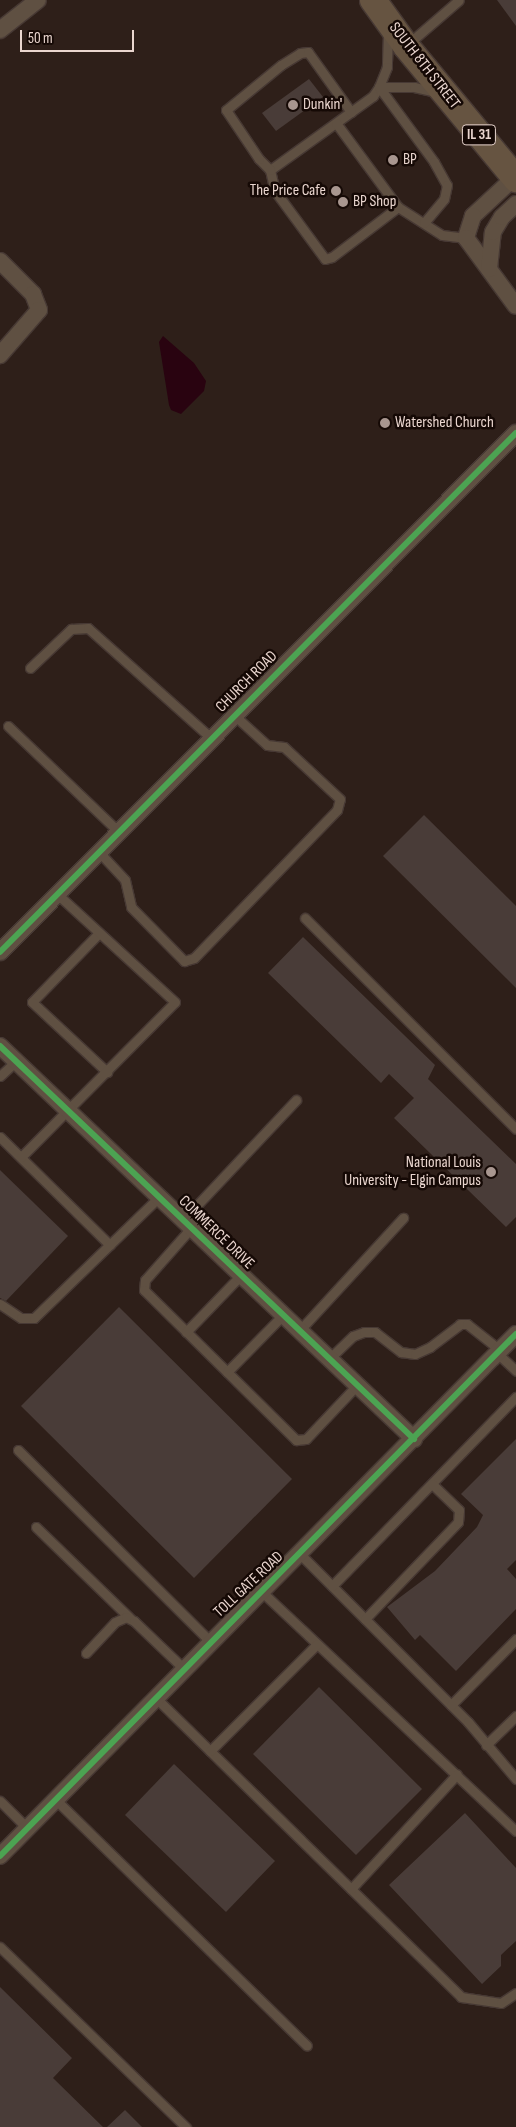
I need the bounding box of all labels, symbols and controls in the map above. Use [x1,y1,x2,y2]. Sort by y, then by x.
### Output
street label: SOUTH 8TH STREET [384,19,464,113]
scale bar [22,20,136,52]
text: 50 m [28,29,53,48]
place label: Dunkin' [303,95,342,115]
marker: Dunkin' [287,99,299,111]
road number: IL 31 [462,122,496,148]
place label: BP [403,150,417,170]
marker: BP [387,154,399,166]
place label: The Price Cafe [250,181,326,201]
marker: The Price Cafe [330,185,342,197]
place label: BP Shop [353,192,396,212]
marker: BP Shop [337,196,349,208]
place label: Watershed Church [395,413,494,433]
marker: Watershed Church [379,417,391,429]
street label: CHURCH ROAD [212,647,282,717]
place label: National Louis University - Elgin Campus [344,1153,481,1191]
marker: National Louis University - Elgin Campus [485,1166,497,1178]
street label: COMMERCE DRIVE [174,1192,258,1274]
street label: TOLL GATE ROAD [210,1548,288,1622]

